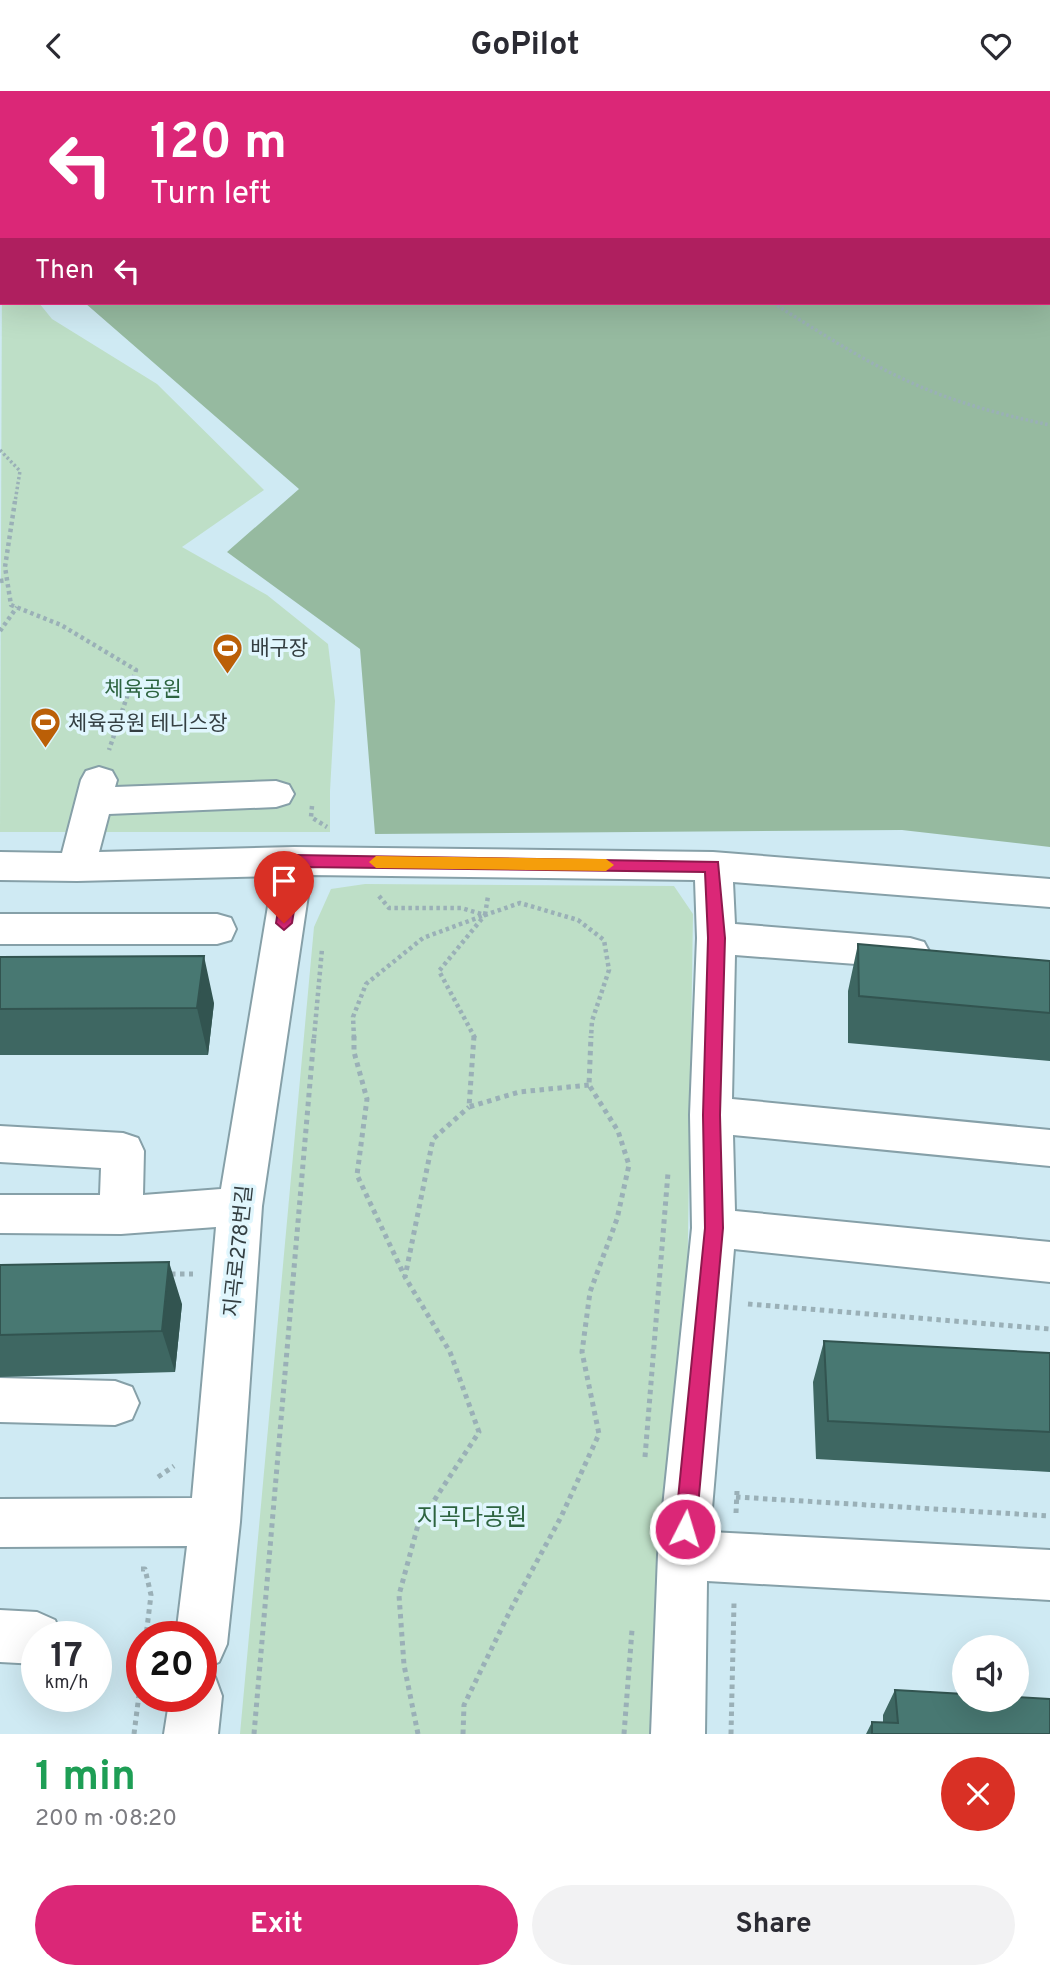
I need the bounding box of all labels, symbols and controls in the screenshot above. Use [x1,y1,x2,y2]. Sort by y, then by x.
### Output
text: GoPilot [470,26,580,66]
icon: back [35,27,73,65]
icon: heart [977,27,1015,65]
text: 120 m [150,114,287,176]
icon: left [35,119,126,210]
text: Turn left [150,175,271,215]
icon: left [108,252,146,290]
text: Then [35,255,94,288]
sports icon: 배구장 [210,631,244,675]
place label: 배구장 [250,636,308,663]
park label: 체육공원 [104,677,182,704]
sports icon: 체육공원 테니스장 [28,706,62,750]
place label: 체육공원 테니스장 [68,711,228,738]
pin [254,851,314,923]
icon: arrive [265,862,303,900]
street label: 지곡로278번길 [219,1184,260,1318]
position arrow [648,1492,722,1566]
park label: 지곡다공원 [417,1504,527,1534]
speed limit sign: 20 [126,1621,217,1712]
text: 17 [50,1635,83,1679]
map controls [952,1635,1029,1712]
button: sound [952,1635,1029,1712]
text: km/h [45,1672,88,1695]
text: 1 min [35,1752,136,1805]
button: close [941,1757,1015,1831]
text: 200 m · 08:20 [35,1805,177,1834]
button: Exit [35,1885,518,1965]
button: Share [532,1885,1015,1965]

